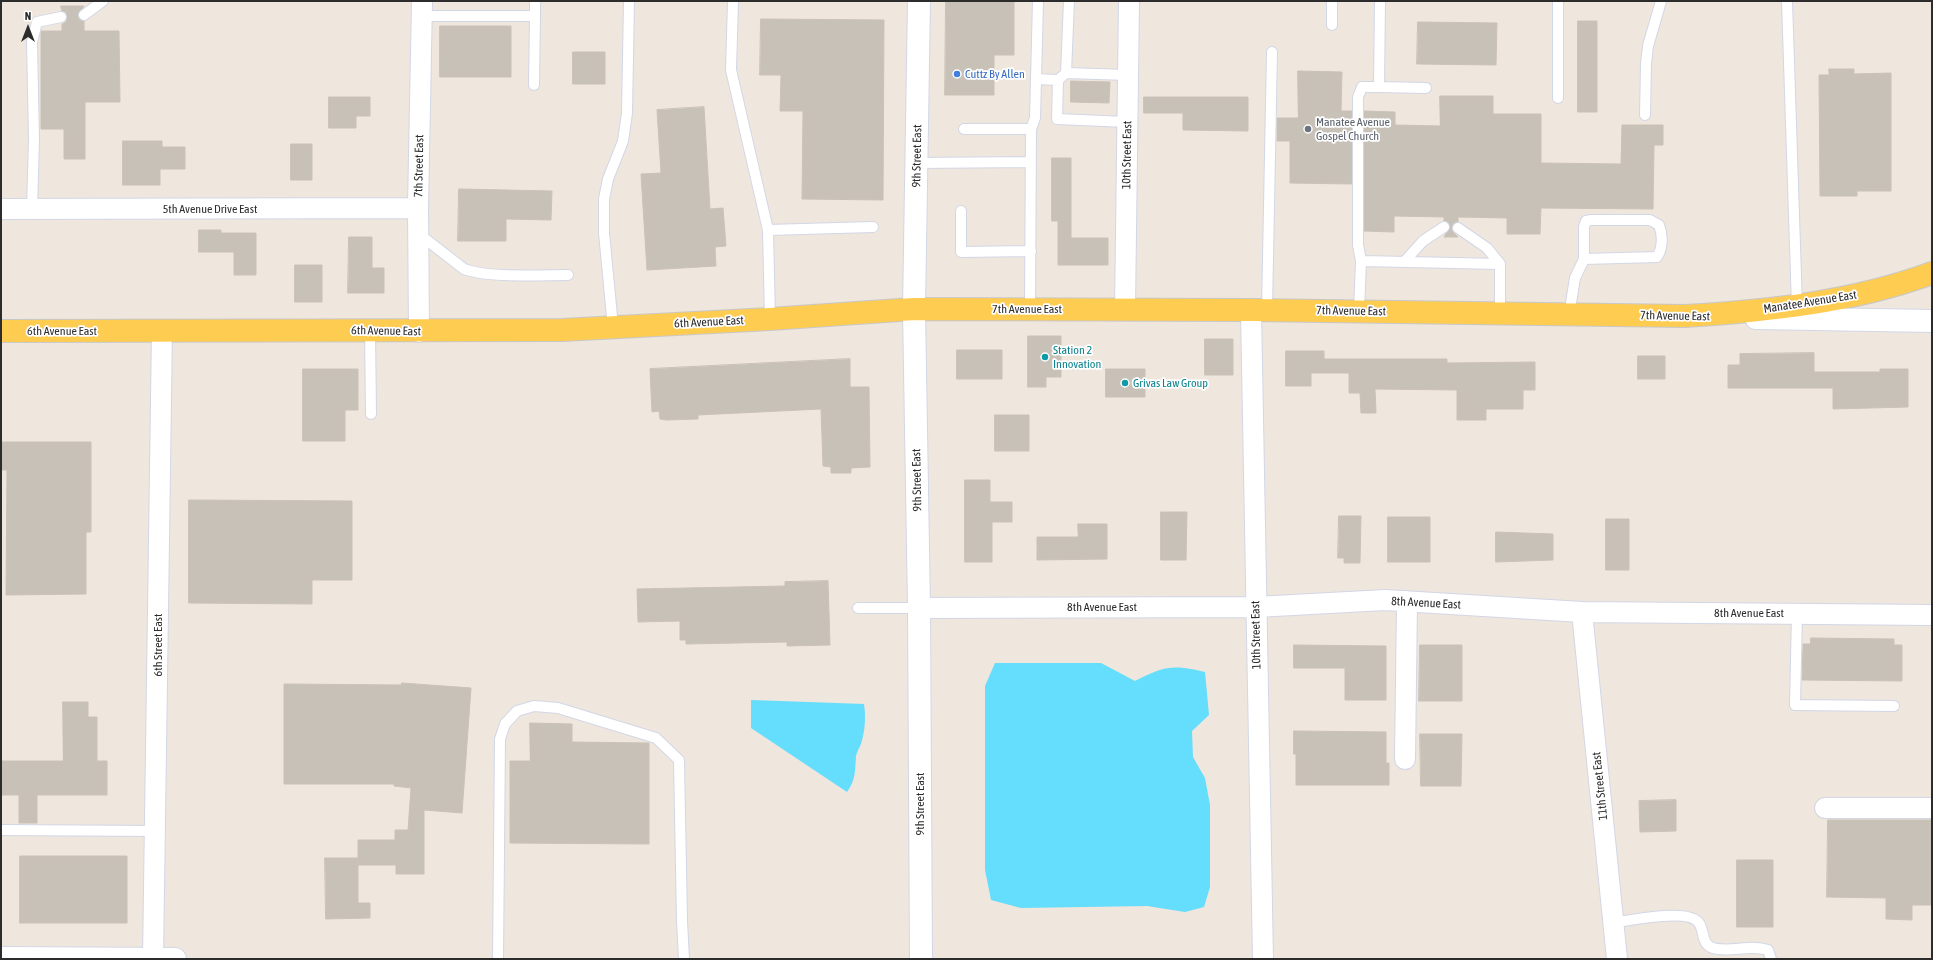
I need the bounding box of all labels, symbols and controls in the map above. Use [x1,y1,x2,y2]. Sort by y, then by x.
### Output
north arrow [8,8,48,48]
text: N [25,10,31,22]
place label: Cuttz By Allen [965,67,1025,81]
marker: Cuttz By Allen [952,69,962,79]
place label: Manatee Avenue Gospel Church [1316,115,1390,143]
street label: 10th Street East [1119,121,1135,189]
street label: 9th Street East [909,124,925,188]
marker: Manatee Avenue Gospel Church [1303,124,1313,134]
street label: 7th Street East [411,134,427,198]
street label: 5th Avenue Drive East [163,202,257,216]
street label: Manatee Avenue East [1762,288,1858,316]
street label: 7th Avenue East [992,302,1062,316]
street label: 7th Avenue East [1316,303,1386,319]
street label: 7th Avenue East [1640,308,1710,324]
street label: 6th Avenue East [674,313,744,331]
street label: 6th Avenue East [351,323,421,339]
street label: 6th Avenue East [27,324,97,338]
place label: Station 2 Innovation [1053,343,1101,371]
marker: Station 2 Innovation [1040,352,1050,362]
place label: Grivas Law Group [1133,376,1208,390]
marker: Grivas Law Group [1120,378,1130,388]
street label: 9th Street East [909,448,925,512]
street label: 8th Avenue East [1391,594,1461,612]
street label: 8th Avenue East [1067,600,1137,614]
street label: 10th Street East [1248,601,1264,669]
street label: 8th Avenue East [1714,606,1784,620]
street label: 6th Street East [151,614,165,676]
street label: 11th Street East [1589,751,1611,821]
street label: 9th Street East [913,773,927,835]

